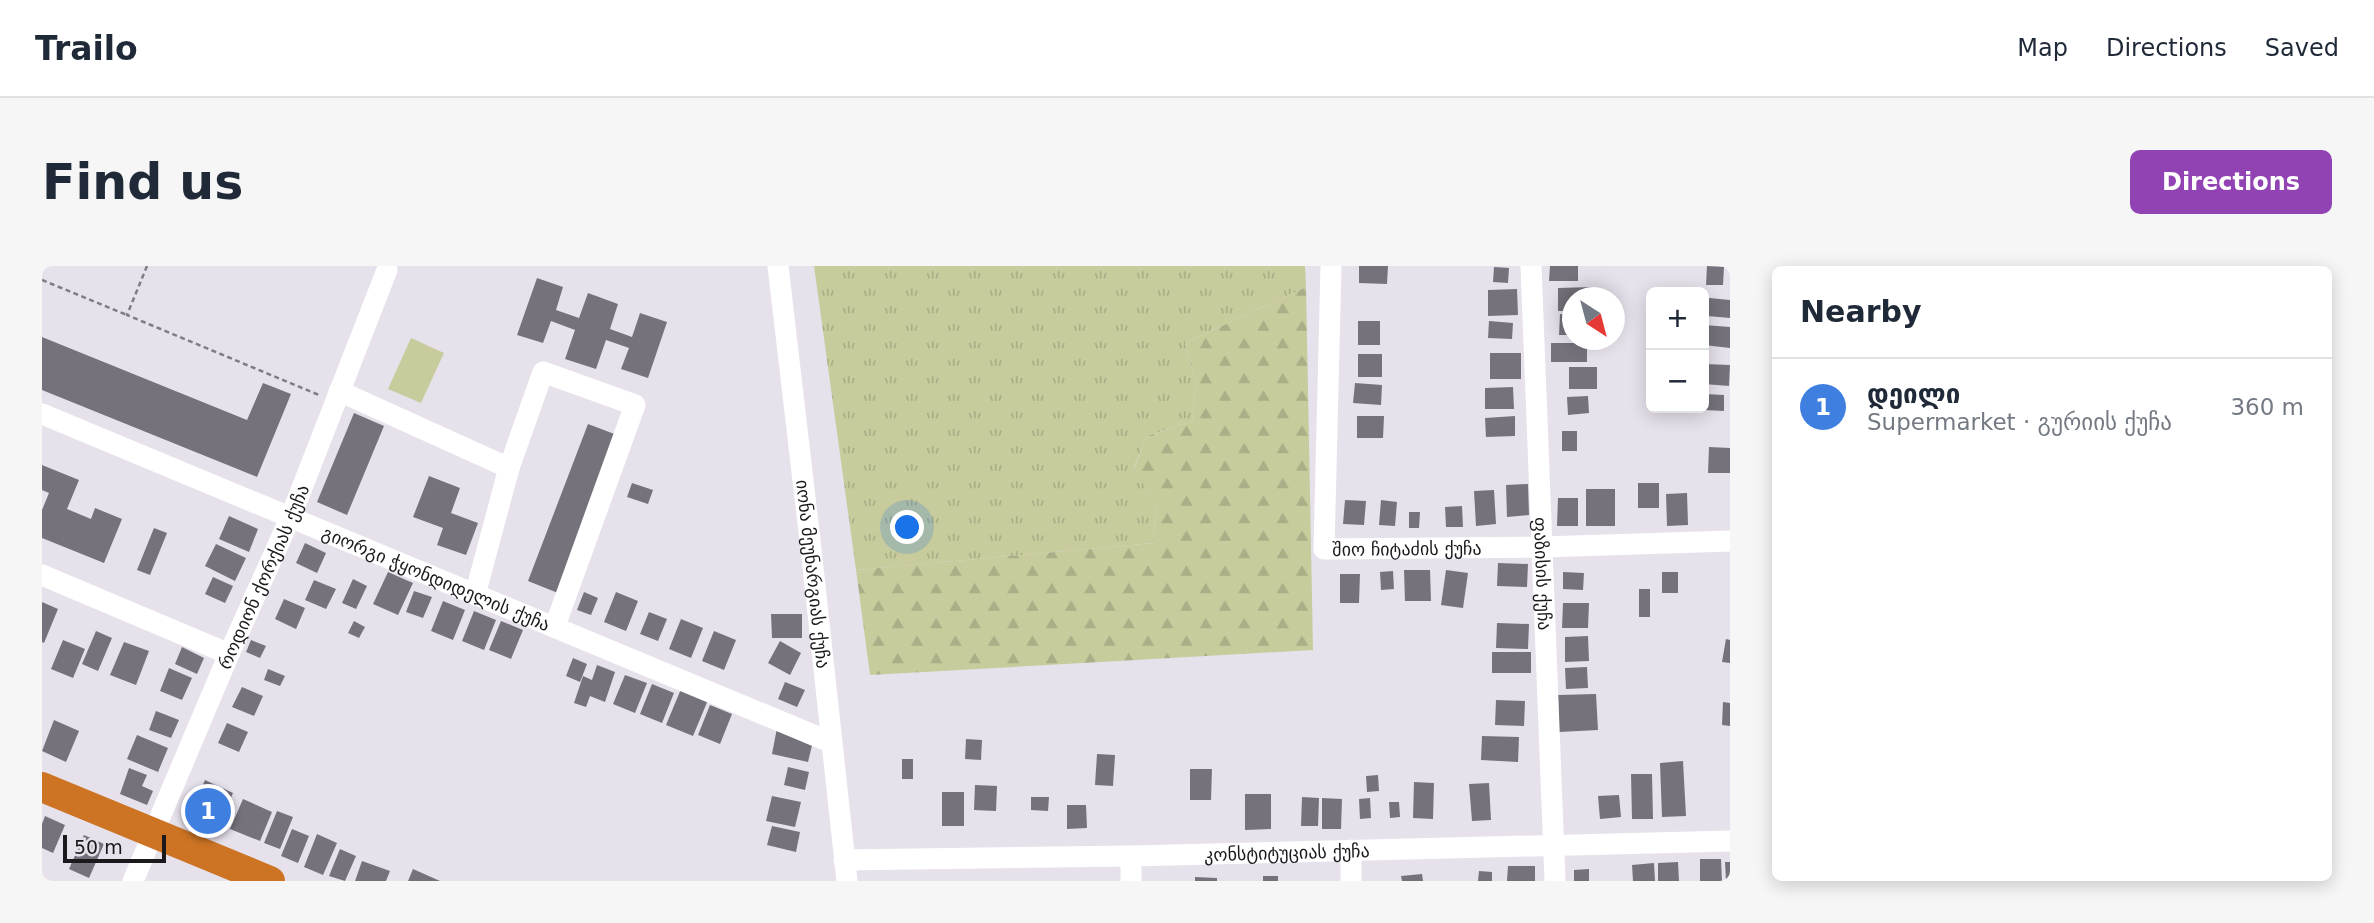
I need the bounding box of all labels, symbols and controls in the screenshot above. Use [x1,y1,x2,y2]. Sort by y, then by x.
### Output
text: Trailo [35,29,138,68]
text: Map [2017,34,2068,62]
text: Directions [2106,34,2227,62]
text: Saved [2265,34,2339,62]
button: Directions [2130,150,2332,214]
text: Find us [42,154,243,211]
north arrow [1562,287,1625,350]
map controls [1646,287,1709,413]
button: + [1646,287,1709,350]
text: Nearby [1800,294,1922,329]
button: − [1646,350,1709,413]
text: დეილი [1867,379,1960,409]
text: 1 [1815,394,1831,420]
text: 360 m [2230,394,2304,420]
text: Supermarket · გურიის ქუჩა [1867,409,2172,435]
street label: იონა მეუნარგიას ქუჩა [792,478,834,669]
street label: როდიონ ქორქიას ქუჩა [213,481,313,672]
your location [890,510,924,544]
street label: ფაზისის ქუჩა [1530,517,1556,631]
street label: გიორგი ჭყონდიდელის ქუჩა [319,521,553,635]
street label: შიო ჩიტაძის ქუჩა [1332,537,1482,559]
pin: 1 [185,785,231,837]
scale bar [63,832,166,864]
text: 50 m [74,836,123,858]
street label: კონსტიტუციას ქუჩა [1204,840,1370,865]

